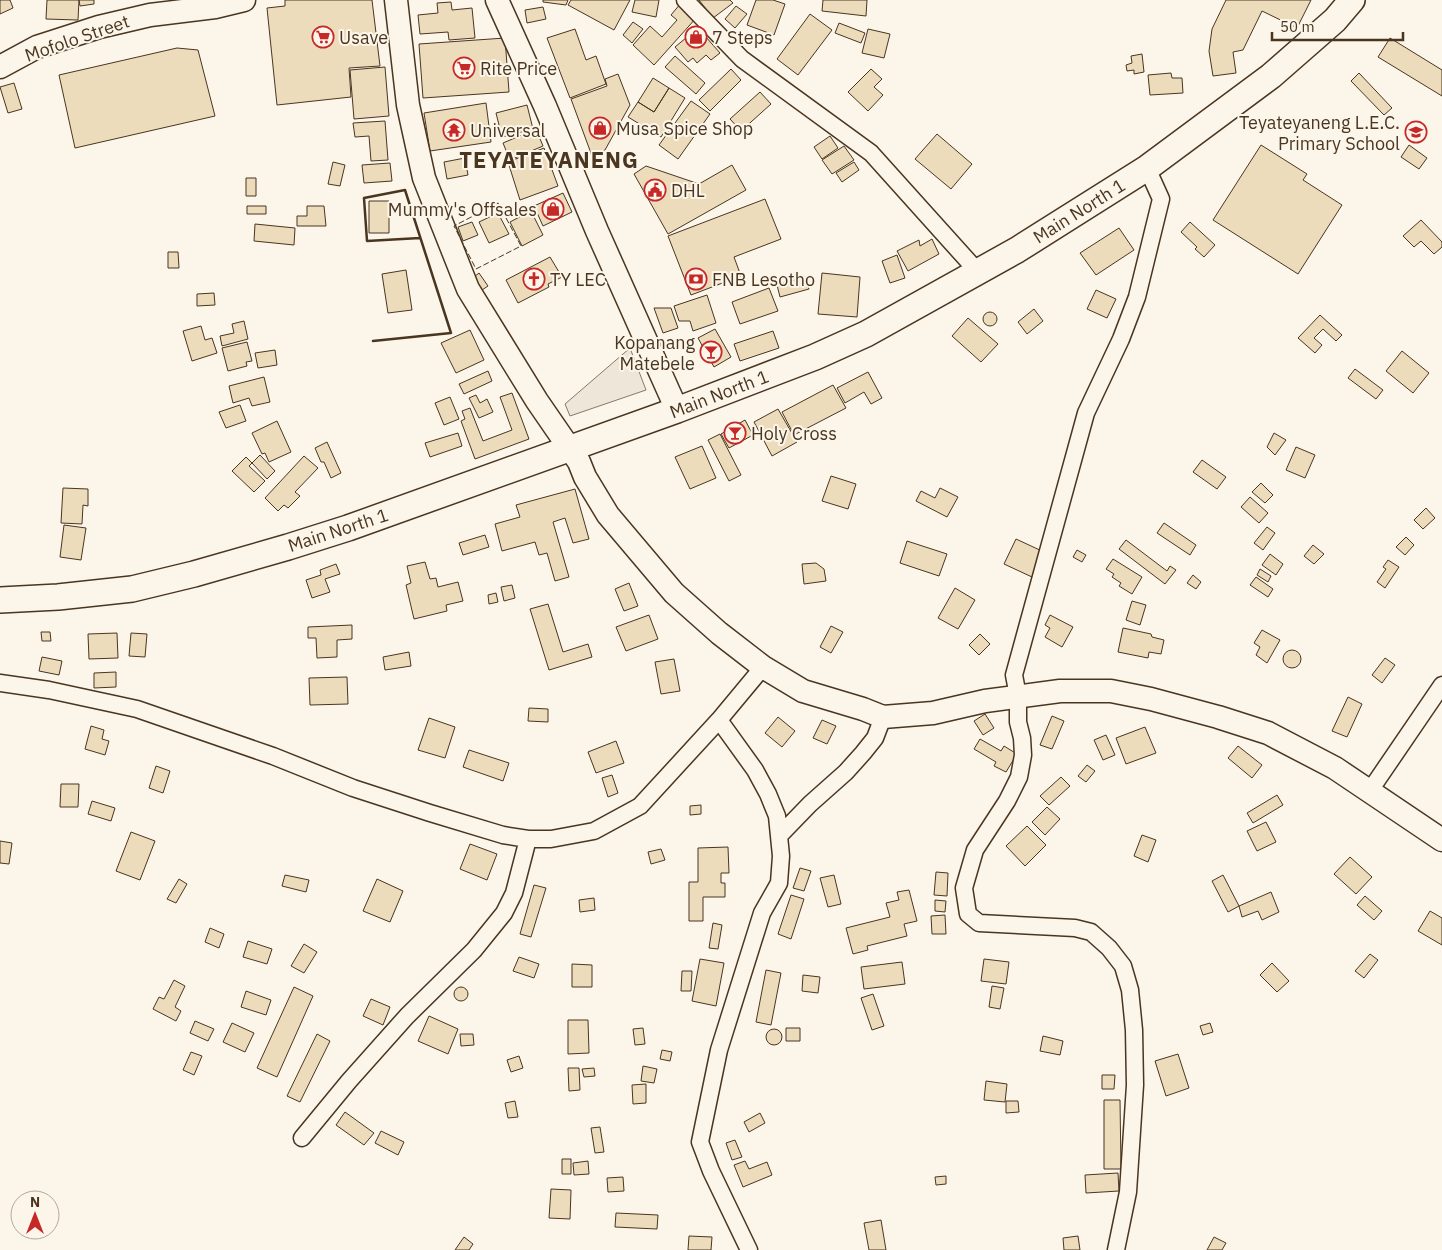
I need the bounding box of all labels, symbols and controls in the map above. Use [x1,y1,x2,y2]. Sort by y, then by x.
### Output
street label: Mofolo Street [22,9,132,67]
scale bar [1272,10,1403,42]
text: 50 m [1280,17,1315,36]
supermarket icon: Usave [311,25,335,49]
shop icon: 7 Steps [684,25,708,49]
place label: Usave [339,26,388,49]
place label: 7 Steps [712,26,773,49]
supermarket icon: Rite Price [452,56,476,80]
place label: Rite Price [480,57,557,80]
place label: Teyateyaneng L.E.C. Primary School [1239,111,1400,155]
shop icon: Musa Spice Shop [588,116,612,140]
place label: Musa Spice Shop [616,117,753,140]
temple icon: Universal [442,118,466,142]
place label: Universal [470,119,546,142]
school or university icon: Teyateyaneng L.E.C. Primary School [1404,120,1428,144]
district label: TEYATEYANENG [459,145,639,174]
street label: Main North 1 [1029,174,1129,248]
public building icon: DHL [643,178,667,202]
place label: DHL [671,179,705,202]
shop icon: Mummy's Offsales [541,197,565,221]
place label: Mummy's Offsales [388,198,537,221]
church icon: TY LEC [522,267,546,291]
bank icon: FNB Lesotho [684,267,708,291]
place label: TY LEC [550,268,606,291]
place label: FNB Lesotho [712,268,815,291]
place label: Kopanang Matebele [614,331,695,375]
bar icon: Kopanang Matebele [699,340,723,364]
street label: Main North 1 [666,365,772,423]
bar icon: Holy Cross [723,421,747,445]
place label: Holy Cross [751,422,837,445]
street label: Main North 1 [285,503,391,557]
north arrow [10,1190,60,1240]
text: N [30,1193,40,1211]

